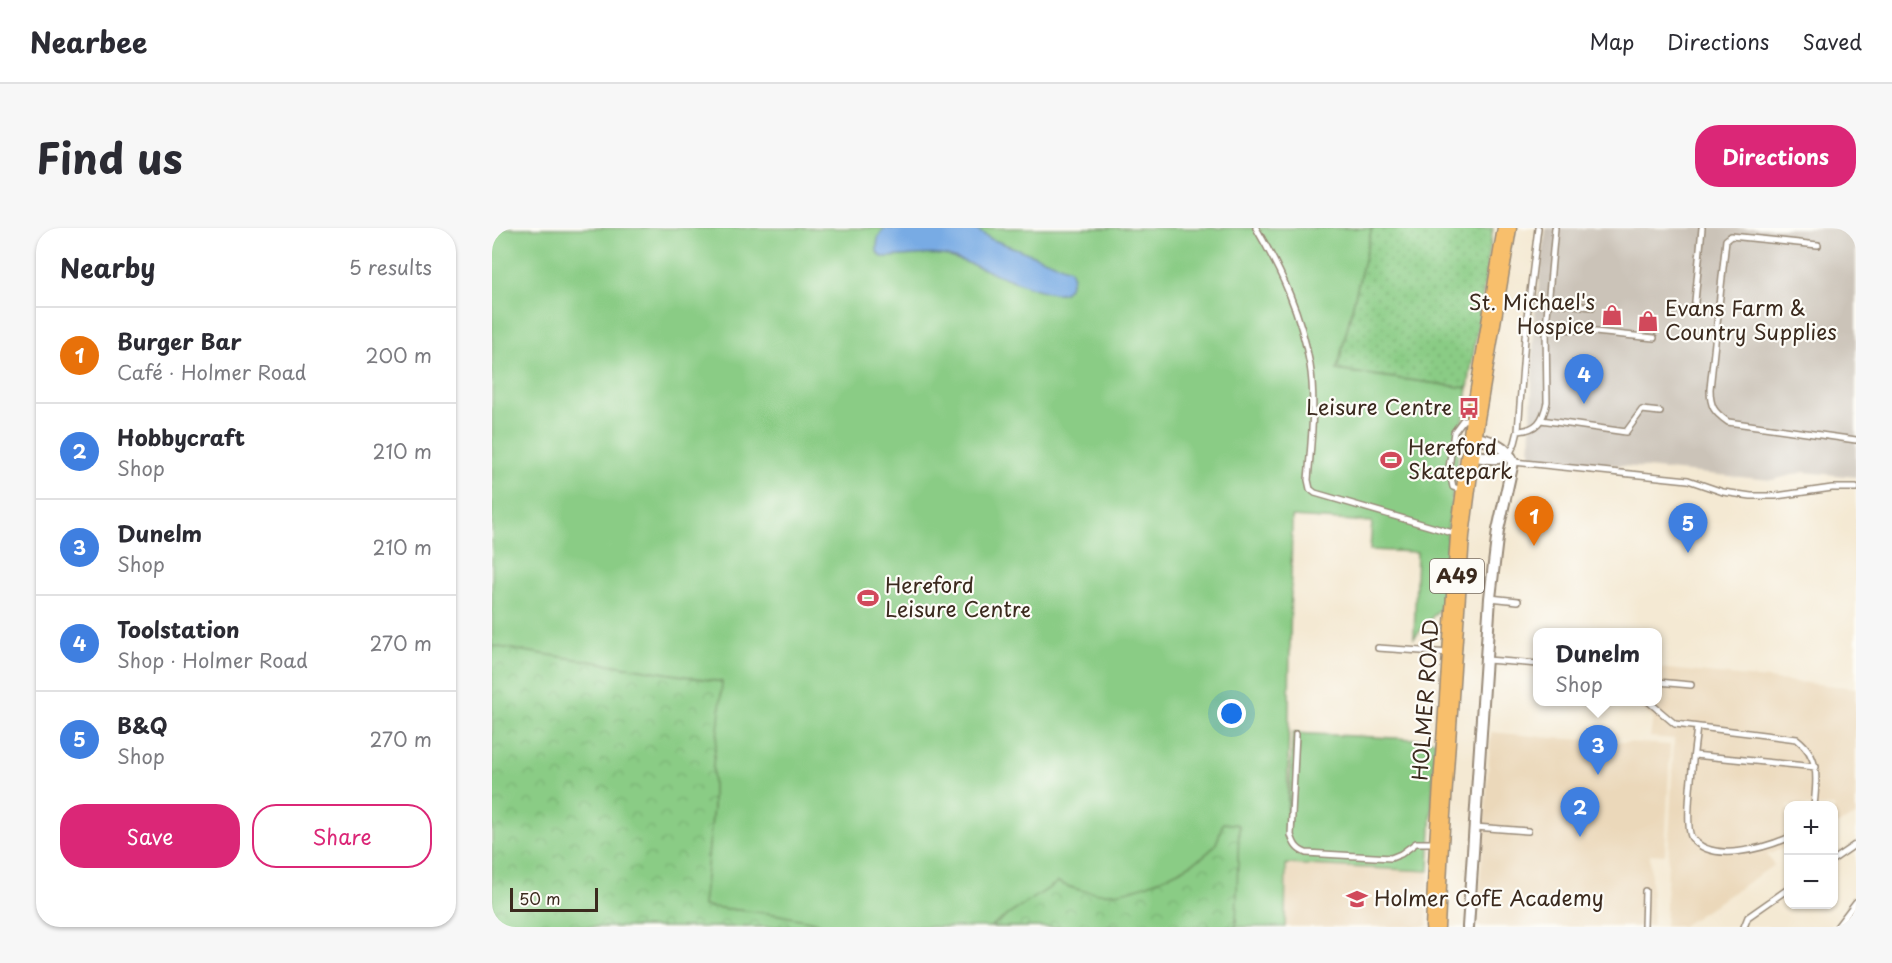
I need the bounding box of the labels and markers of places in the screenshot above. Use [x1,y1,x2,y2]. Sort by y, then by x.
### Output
place label: St. Michael's Hospice [1469,285,1595,341]
place label: Evans Farm & Country Supplies [1665,291,1837,347]
shop icon: St. Michael's Hospice [1600,303,1624,327]
shop icon: Evans Farm & Country Supplies [1636,309,1660,333]
pin: 4 [1564,354,1604,404]
place label: Leisure Centre [1306,390,1452,422]
bus stop icon: Leisure Centre [1457,396,1481,420]
place label: Hereford Skatepark [1408,430,1513,486]
sports icon: Hereford Skatepark [1379,448,1403,472]
pin: 1 [1514,496,1554,546]
pin: 5 [1668,504,1708,553]
place label: Hereford Leisure Centre [885,568,1031,624]
sports icon: Hereford Leisure Centre [856,586,880,610]
pin: 3 [1578,726,1618,775]
pin: 2 [1560,788,1600,837]
place label: Holmer CofE Academy [1374,881,1604,913]
school or university icon: Holmer CofE Academy [1345,887,1369,911]

